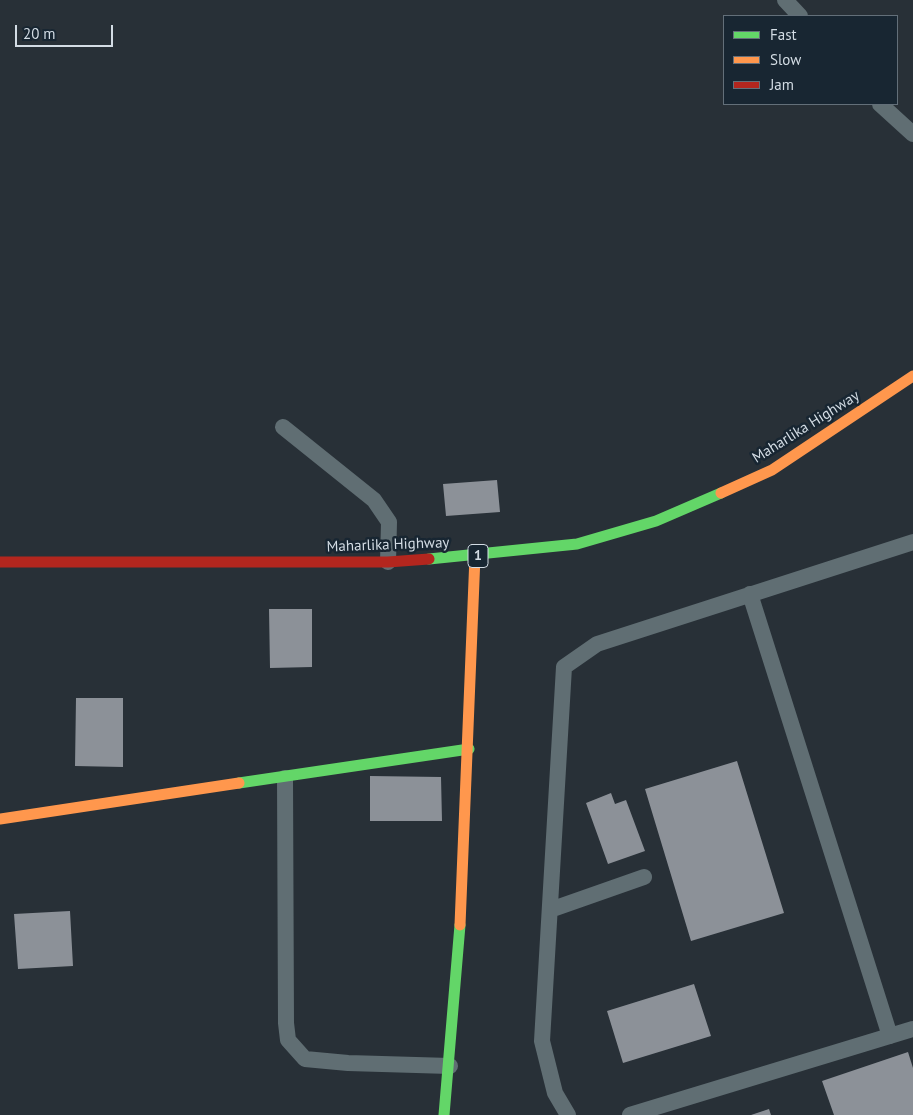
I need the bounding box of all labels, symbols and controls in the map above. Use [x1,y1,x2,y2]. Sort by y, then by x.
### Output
scale bar [18,15,115,47]
legend [723,15,898,105]
text: 20 m [23,24,56,43]
text: Fast [770,25,797,44]
text: Slow [770,50,801,69]
text: Jam [770,75,794,94]
street label: Maharlika Highway [749,387,863,467]
street label: Maharlika Highway [326,534,450,556]
road number: 1 [468,544,488,568]

